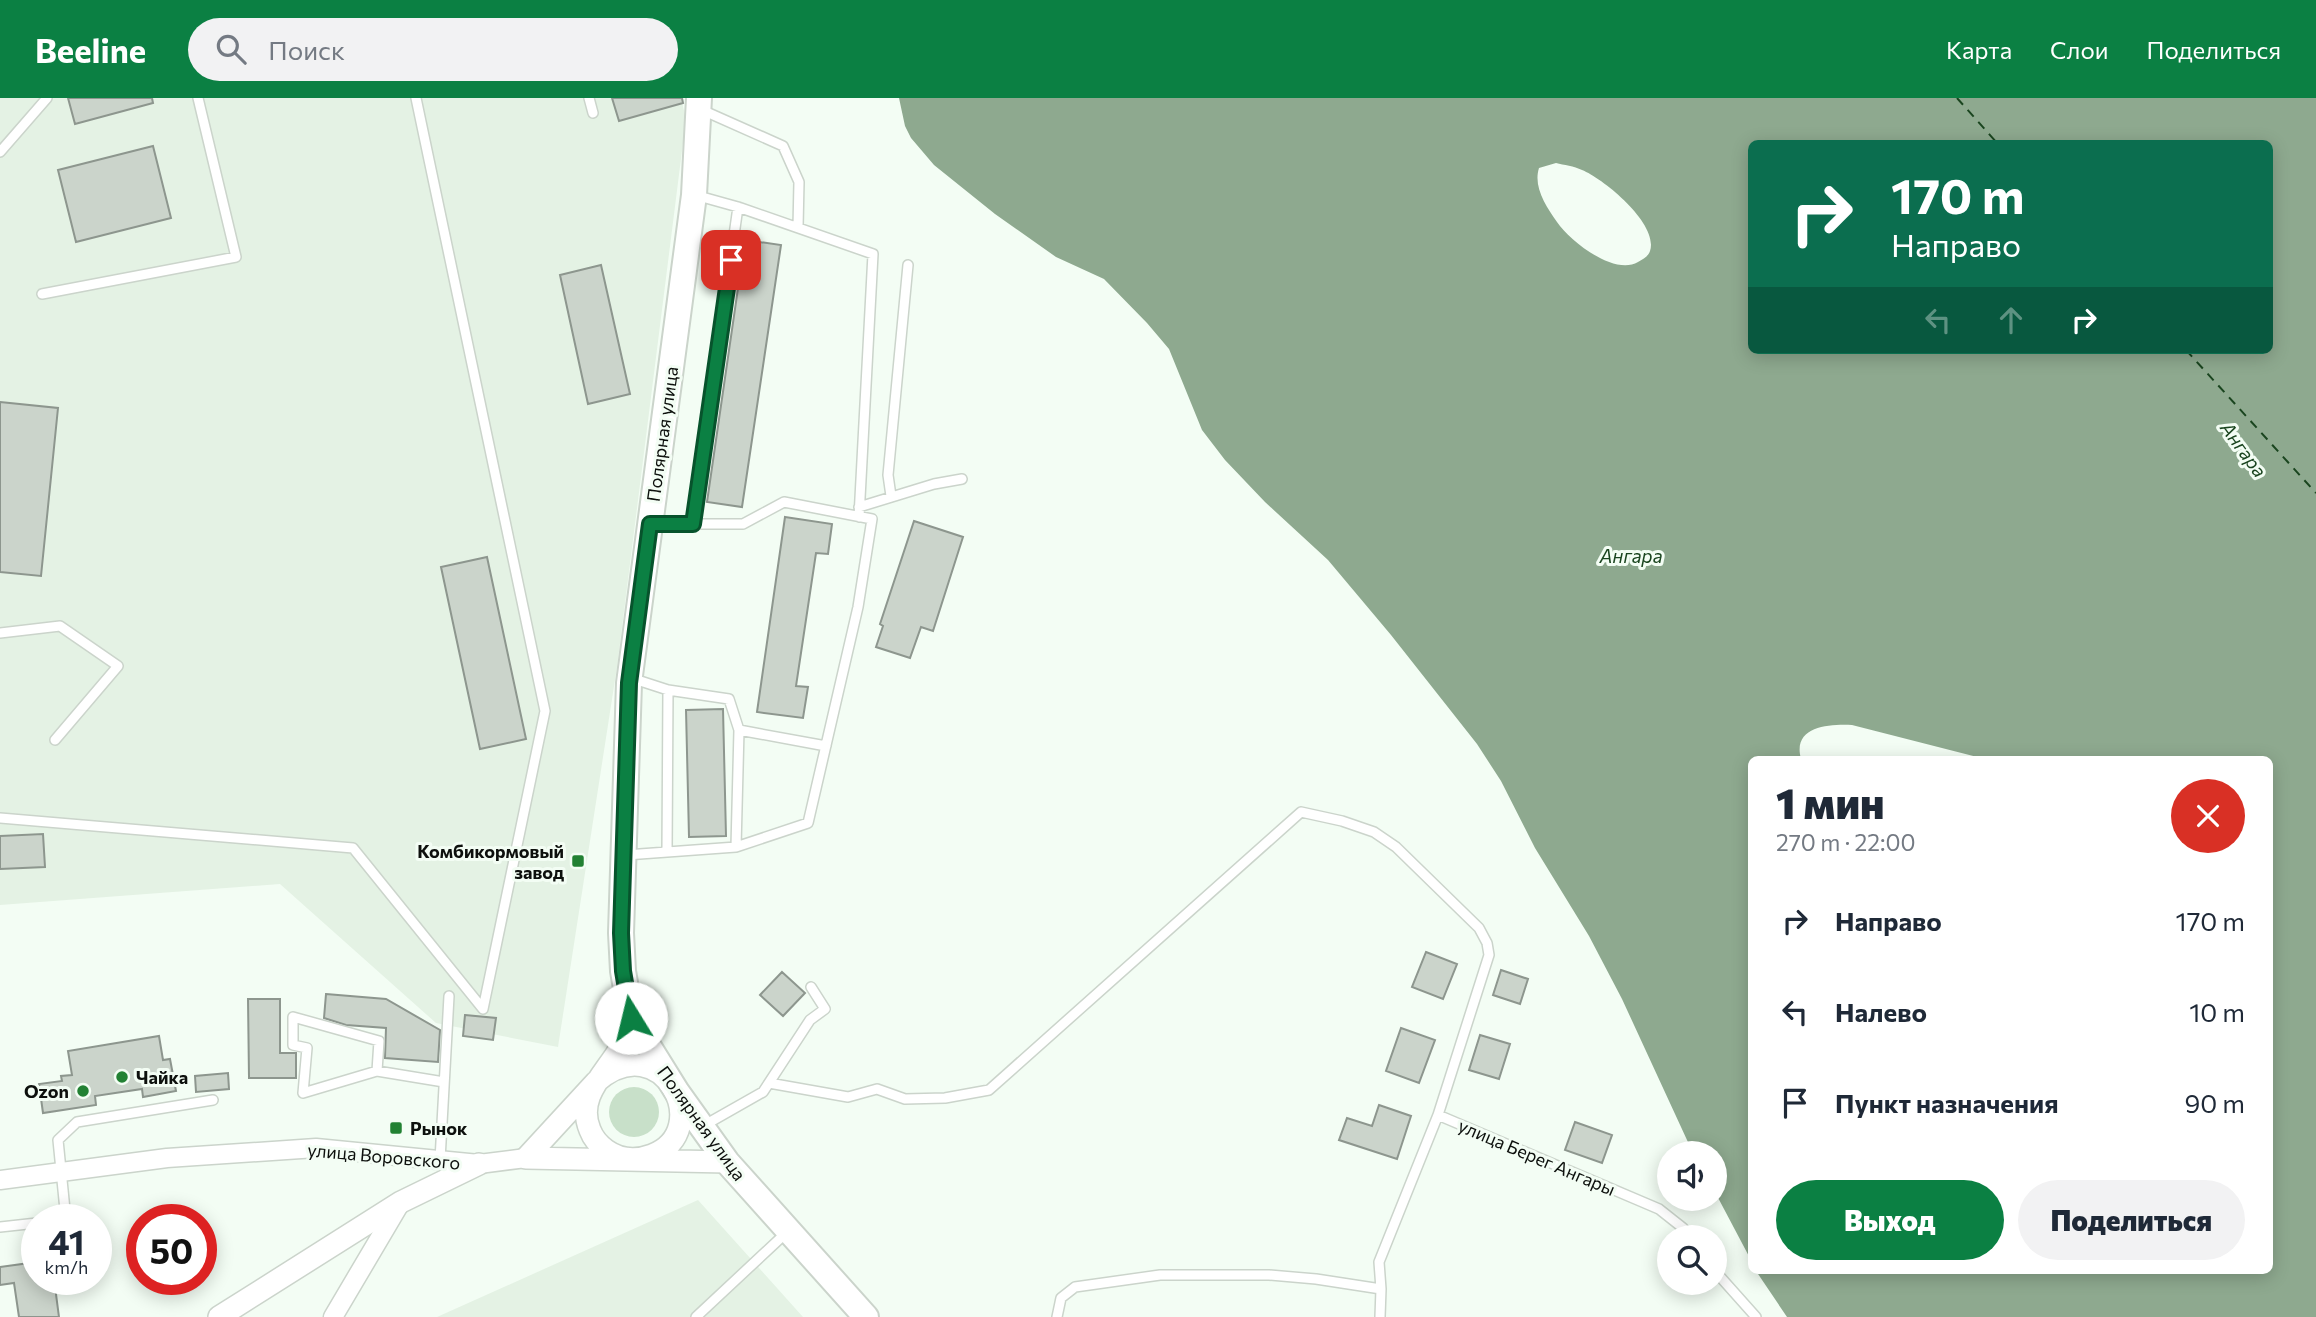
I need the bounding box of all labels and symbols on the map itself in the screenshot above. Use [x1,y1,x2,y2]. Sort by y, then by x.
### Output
pin [701,230,761,290]
street label: Полярная улица [642,365,682,503]
water label: Ангара [2216,416,2272,481]
water label: Ангара [1598,544,1663,567]
place label: Комбикормовый завод [417,840,564,883]
marker: Комбикормовый завод [570,853,586,869]
position arrow [594,981,668,1055]
street label: Полярная улица [653,1061,751,1185]
place label: Чайка [136,1066,188,1088]
marker: Чайка [114,1069,130,1085]
place label: Ozon [24,1080,69,1102]
marker: Ozon [75,1083,91,1099]
street label: улица Берег Ангары [1455,1114,1619,1200]
place label: Рынок [410,1117,468,1139]
marker: Рынок [388,1120,404,1136]
street label: улица Воровского [307,1138,461,1174]
speed limit sign: 50 [126,1204,217,1295]

